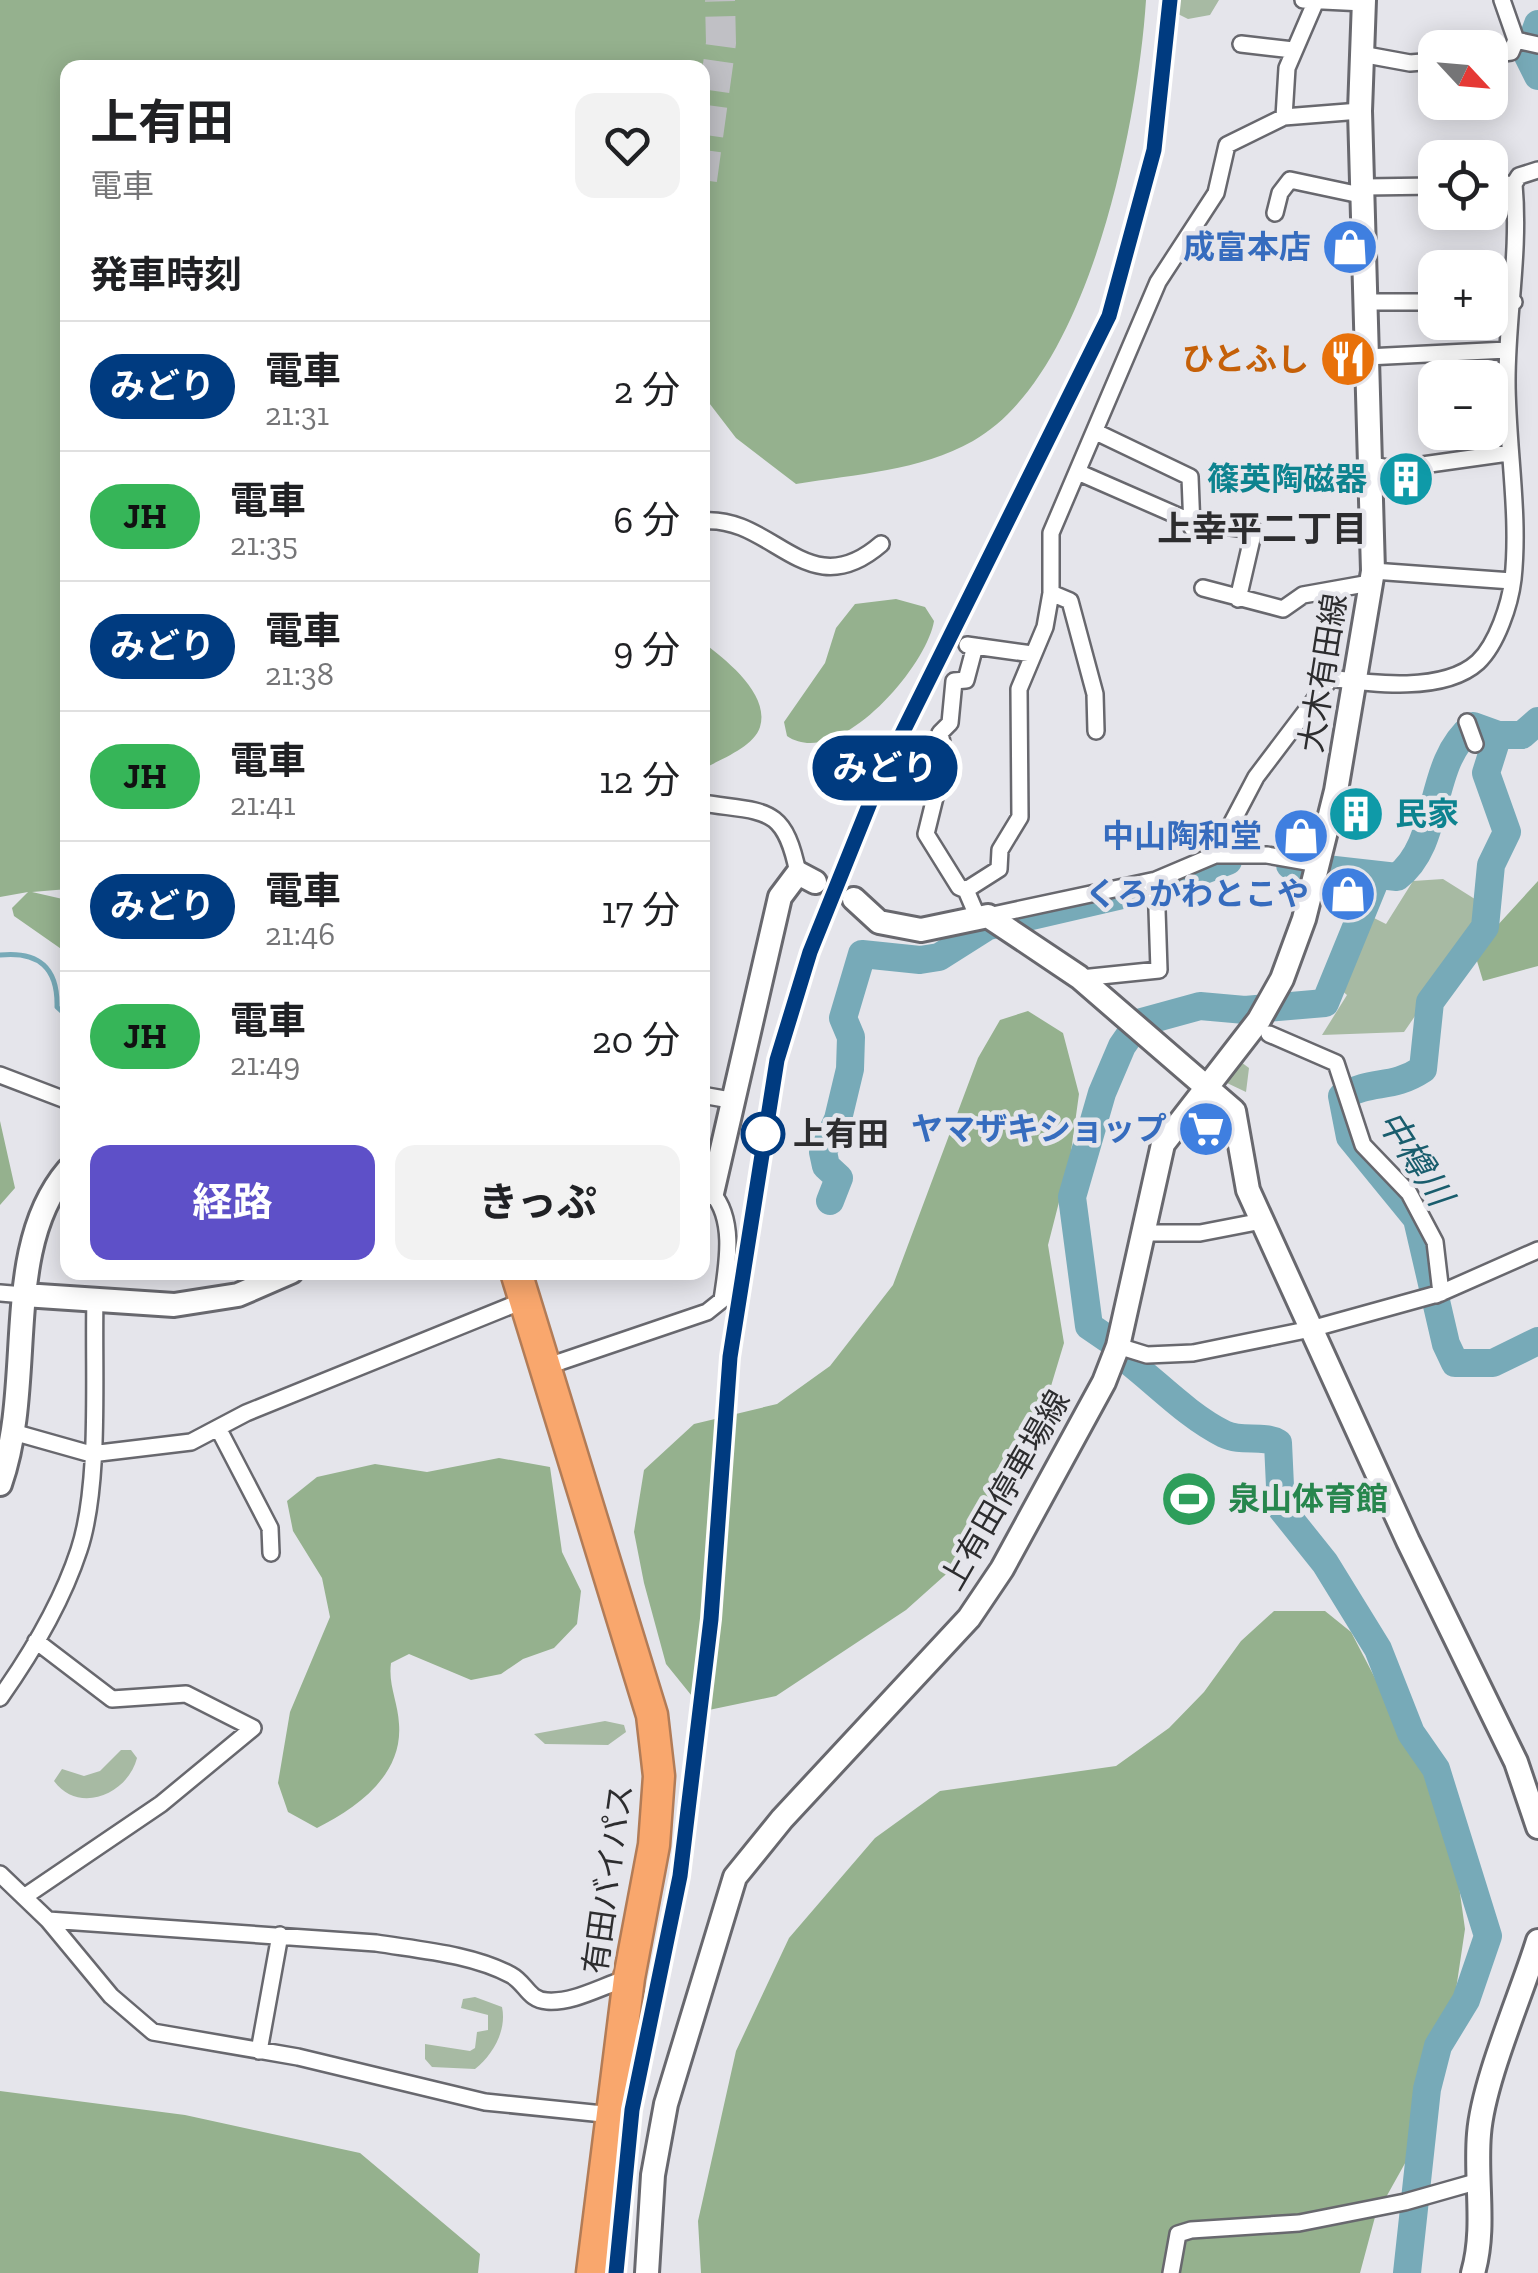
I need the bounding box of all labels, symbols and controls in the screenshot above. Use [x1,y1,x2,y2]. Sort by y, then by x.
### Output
north arrow [1418,30,1508,120]
map controls [1418,30,1508,450]
button: heart [575,93,680,198]
text: 上有田 [90,94,234,151]
button: locate [1418,140,1508,230]
text: 電車 [90,167,154,205]
shop icon: 成富本店 [1320,217,1380,277]
place label: 成富本店 [1183,228,1311,266]
button: + [1418,250,1508,340]
text: 発車時刻 [90,252,242,298]
restaurant icon: ひとふし [1318,329,1378,389]
place label: ひとふし [1182,340,1309,378]
text: 電車 [265,348,341,394]
button: − [1418,360,1508,450]
text: みどり [110,365,215,407]
text: 2 分 [614,367,680,413]
text: 21:31 [265,395,329,433]
building icon: 篠英陶磁器 [1376,449,1436,509]
place label: 篠英陶磁器 [1207,460,1367,498]
text: 電車 [230,478,306,524]
text: JH [123,495,167,537]
text: 6 分 [613,497,680,543]
district label: 上幸平二丁目 [1157,508,1367,550]
text: 21:35 [230,525,298,563]
street label: 大木有田線 [1292,591,1354,755]
text: 電車 [265,608,341,654]
text: みどり [110,625,215,667]
text: 9 分 [613,627,680,673]
text: 21:38 [265,655,334,693]
line badge: みどり [828,736,942,800]
text: 電車 [230,738,306,784]
text: みどり [832,747,938,789]
text: JH [123,755,167,797]
text: 12 分 [599,757,680,803]
building icon: 民家 [1326,784,1386,844]
text: 21:41 [230,785,296,823]
place label: 民家 [1395,795,1459,833]
shop icon: 中山陶和堂 [1271,806,1331,866]
place label: 中山陶和堂 [1102,817,1262,855]
shop icon: くろかわとこや [1318,864,1378,924]
text: 電車 [265,868,341,914]
place label: くろかわとこや [1085,875,1309,913]
text: みどり [110,885,215,927]
text: 17 分 [601,887,680,933]
text: 21:46 [265,915,335,953]
text: 電車 [230,998,306,1044]
text: JH [123,1015,167,1057]
text: 20 分 [592,1017,680,1063]
text: 21:49 [230,1045,300,1083]
supermarket icon: ヤマザキショップ [1176,1099,1236,1159]
water label: 中樽川 [1369,1103,1463,1217]
place label: ヤマザキショップ [911,1110,1167,1148]
marker: 上有田 [742,1113,784,1155]
place label: 上有田 [793,1115,889,1153]
button: 経路 [90,1145,375,1260]
button: きっぷ [395,1145,680,1260]
street label: 上有田停車場線 [933,1383,1077,1597]
sports icon: 泉山体育館 [1159,1469,1219,1529]
place label: 泉山体育館 [1228,1480,1388,1518]
street label: 有田バイパス [576,1782,640,1976]

